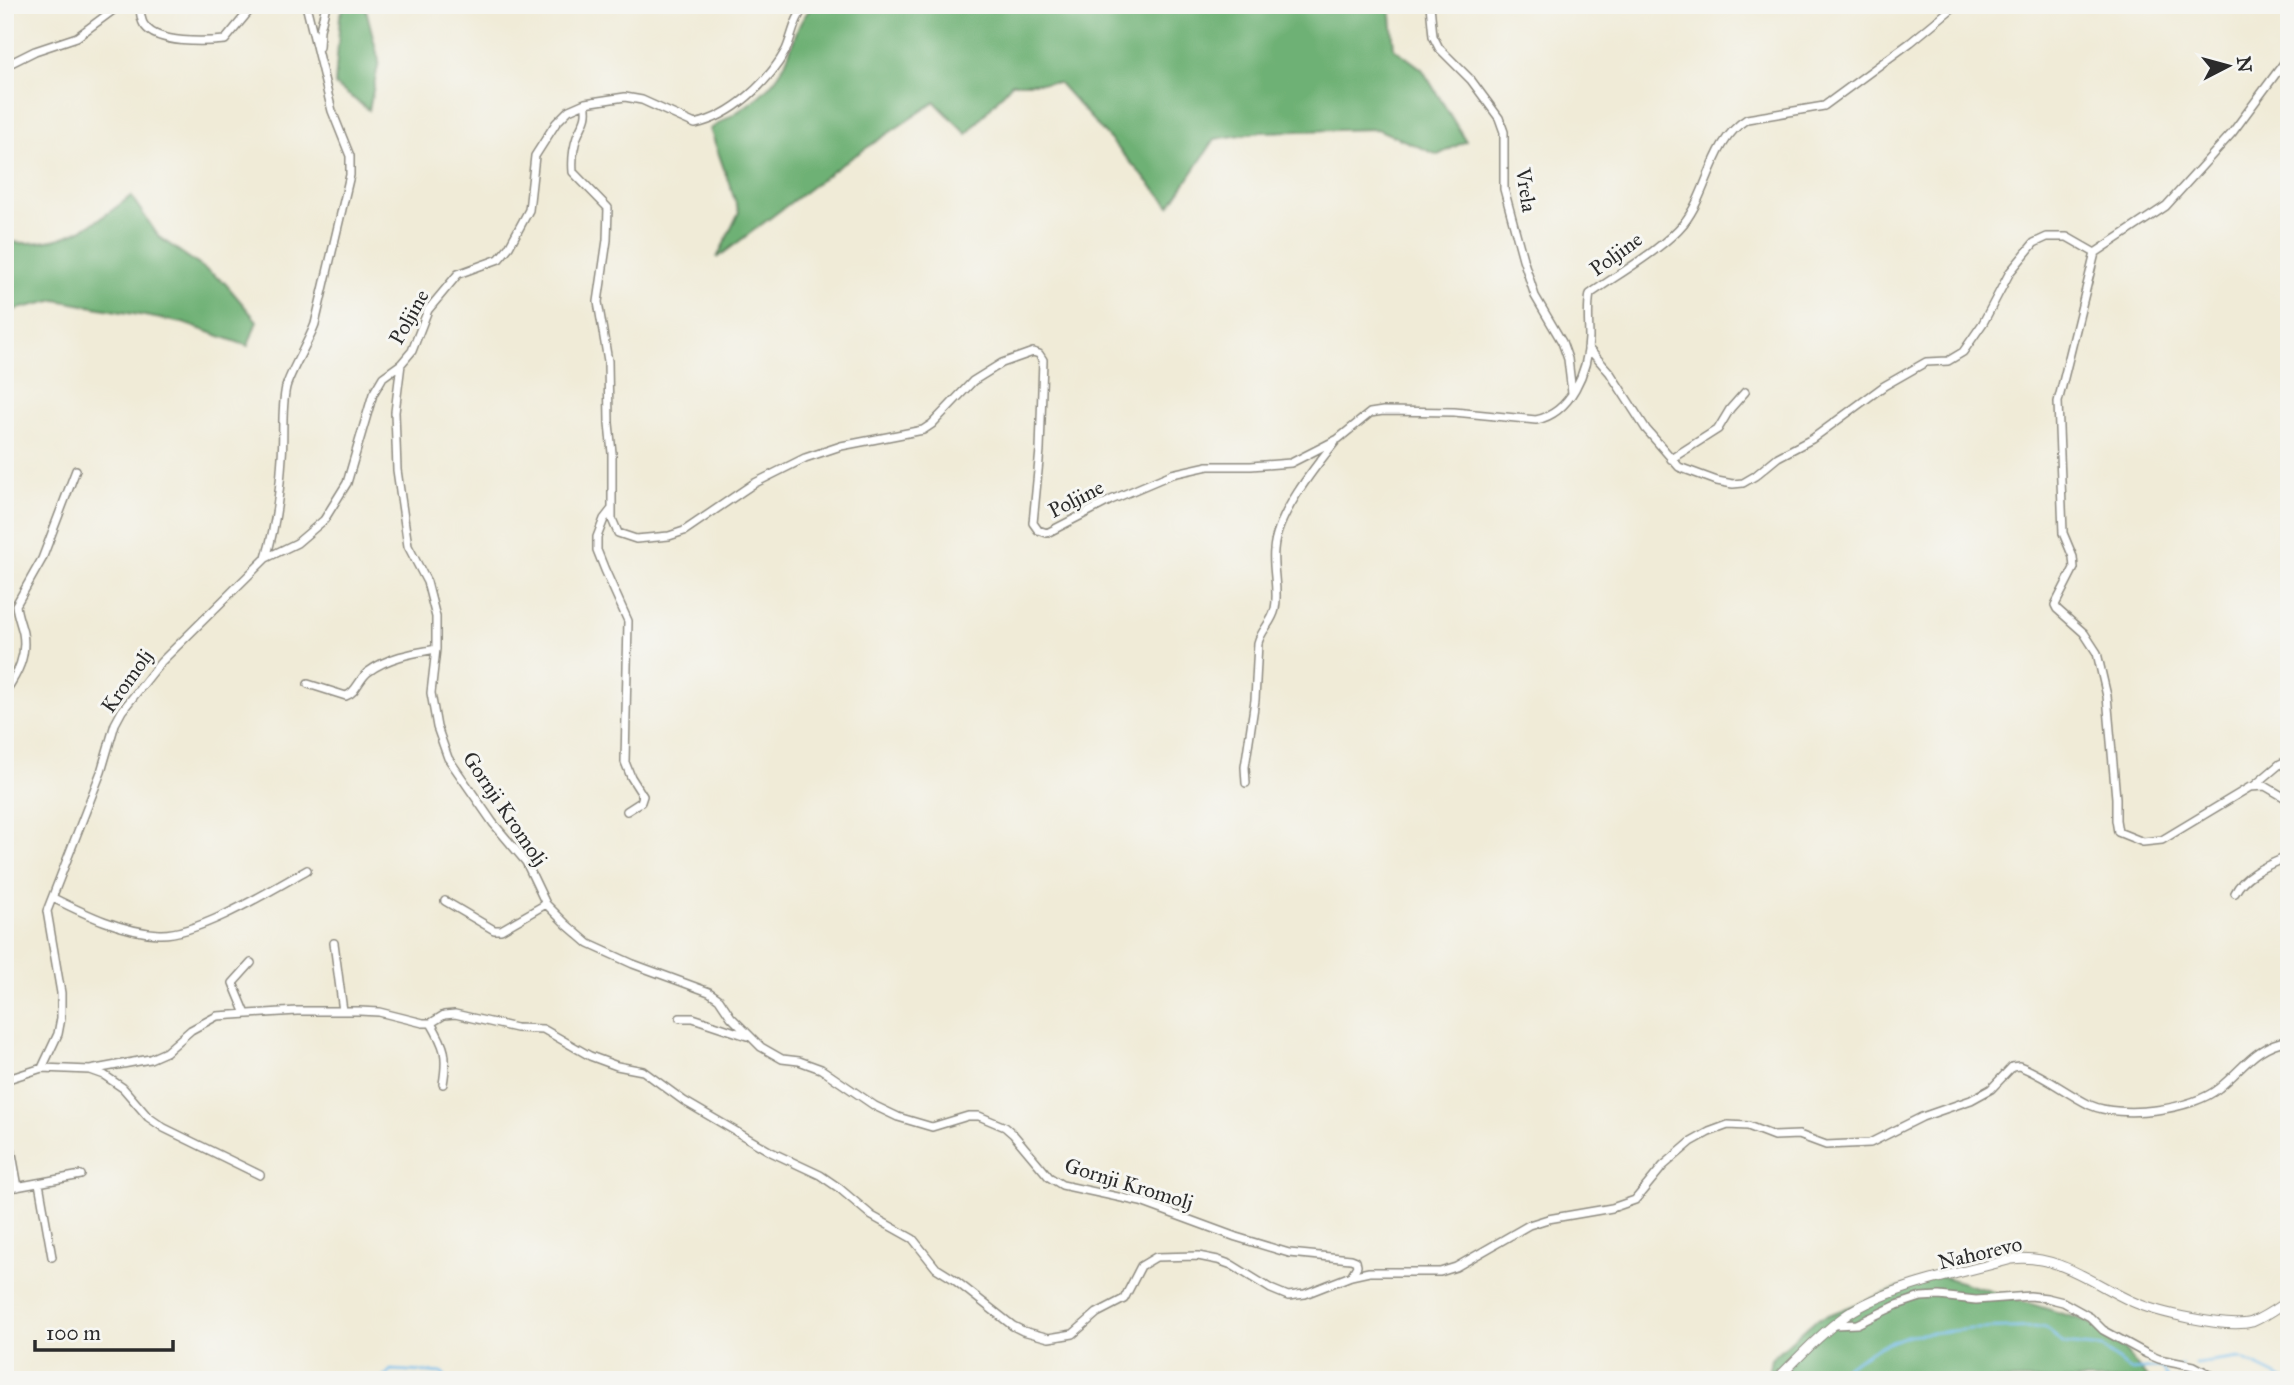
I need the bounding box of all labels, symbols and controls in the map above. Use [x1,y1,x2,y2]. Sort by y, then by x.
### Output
north arrow [2192,32,2262,102]
text: N [2232,55,2257,73]
street label: Vrela [1510,165,1542,214]
street label: Poljine [1585,226,1648,282]
street label: Poljine [383,285,435,349]
street label: Poljine [1044,474,1108,524]
street label: Kromolj [95,644,159,718]
street label: Gornji Kromolj [457,747,553,871]
street label: Gornji Kromolj [1062,1152,1196,1216]
street label: Nahorevo [1935,1231,2025,1275]
scale bar [35,1308,173,1352]
text: 100 m [46,1320,101,1346]

